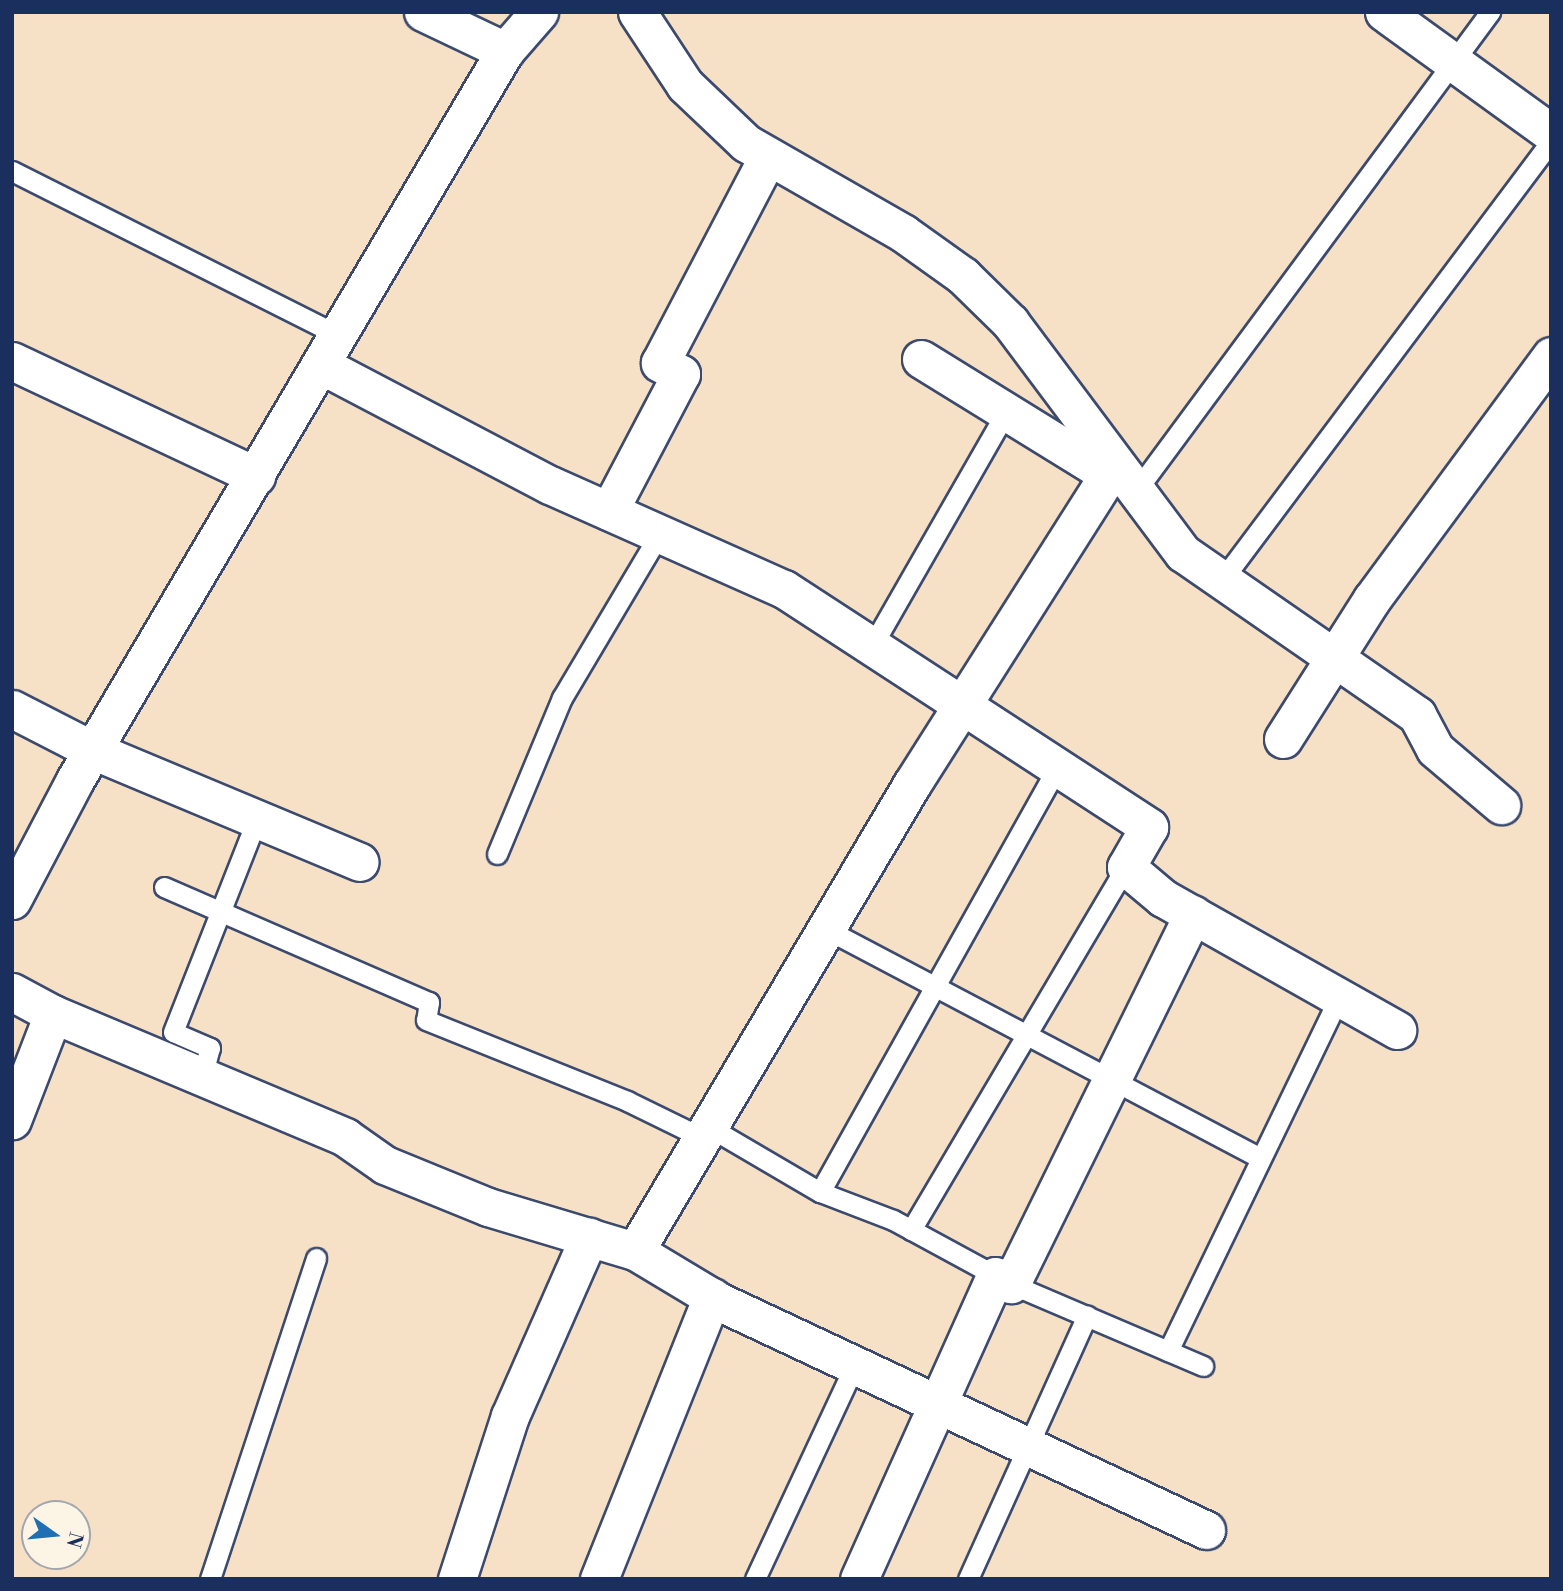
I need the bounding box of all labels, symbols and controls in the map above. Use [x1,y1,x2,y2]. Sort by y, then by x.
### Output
north arrow [21,1500,91,1570]
text: N [61,1530,88,1550]

